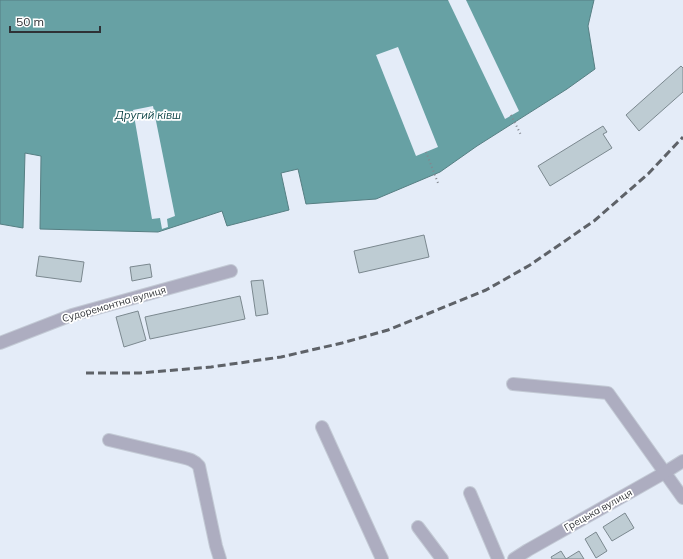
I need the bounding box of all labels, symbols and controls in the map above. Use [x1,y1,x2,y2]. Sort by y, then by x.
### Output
scale bar [10,8,100,34]
text: 50 m [16,14,44,29]
water label: Другий ківш [114,108,181,122]
street label: Судоремонтна вулиця [61,283,167,325]
street label: Грецька вулиця [562,486,634,534]

